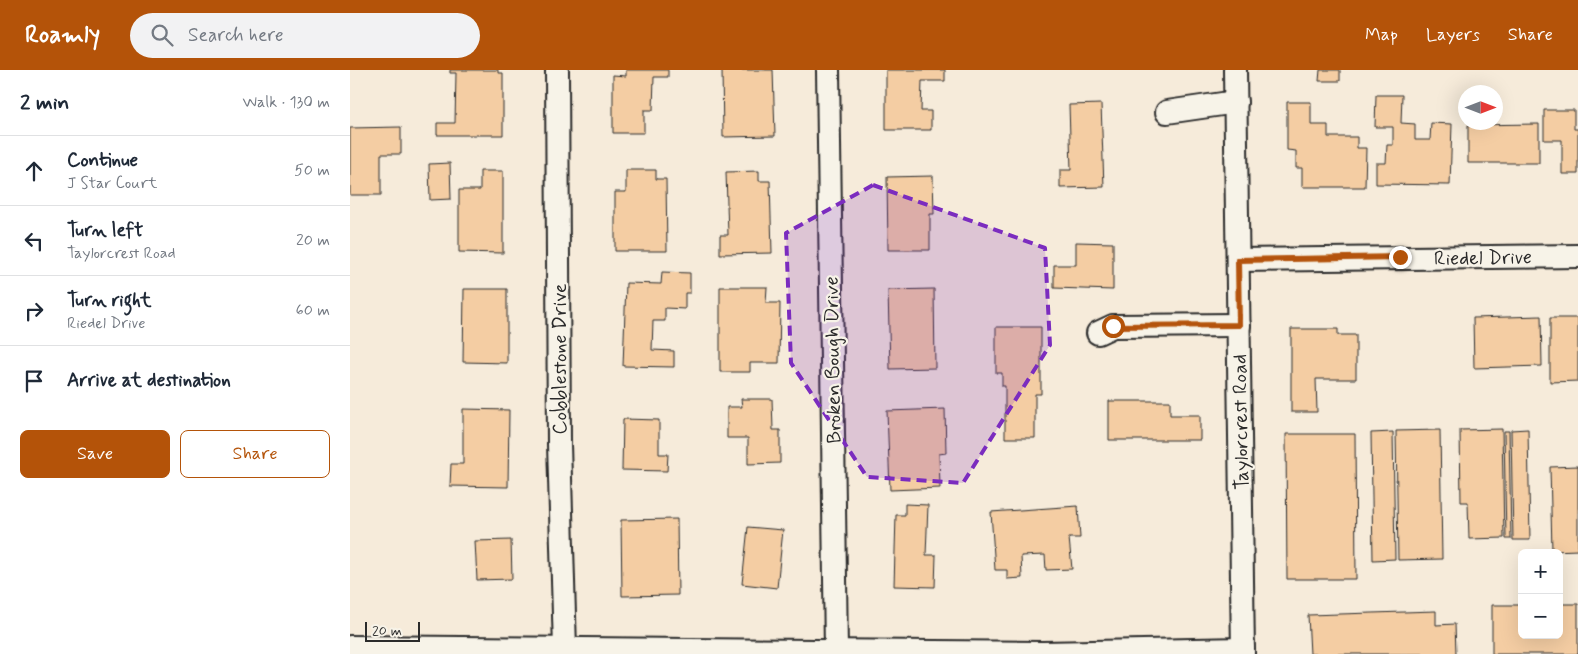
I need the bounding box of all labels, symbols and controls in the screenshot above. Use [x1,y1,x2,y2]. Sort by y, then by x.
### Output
search box [130,13,480,58]
text: Roamly [25,20,100,51]
icon: search [148,21,176,49]
text: Search here [188,23,284,48]
text: Map [1365,23,1398,47]
text: Layers [1426,23,1480,47]
text: Share [1508,23,1553,47]
north arrow [1458,85,1503,130]
text: 2 min [20,89,69,117]
text: Walk · 130 m [243,92,330,113]
text: Continue [67,148,138,173]
icon: ahead [20,157,48,185]
text: 50 m [294,160,330,181]
text: J Star Court [67,173,157,194]
text: Turn left [67,218,143,243]
icon: left [20,227,48,255]
text: 20 m [296,230,330,251]
text: Taylorcrest Road [67,243,176,264]
street label: Riedel Drive [1434,244,1532,273]
route end [1389,246,1412,269]
street label: Broken Bough Drive [819,276,848,444]
street label: Cobblestone Drive [547,283,574,435]
text: Turn right [67,288,151,313]
icon: right [20,297,48,325]
text: 60 m [296,300,330,321]
text: Riedel Drive [67,313,145,334]
route start [1102,315,1125,338]
street label: Taylorcrest Road [1227,354,1256,490]
icon: arrive [20,367,48,395]
text: Arrive at destination [67,368,231,393]
button: Save [20,430,170,478]
button: Share [180,430,330,478]
map controls [1518,549,1563,639]
button: + [1518,549,1563,594]
button: − [1518,594,1563,639]
scale bar [365,619,420,642]
text: 20 m [372,622,402,640]

